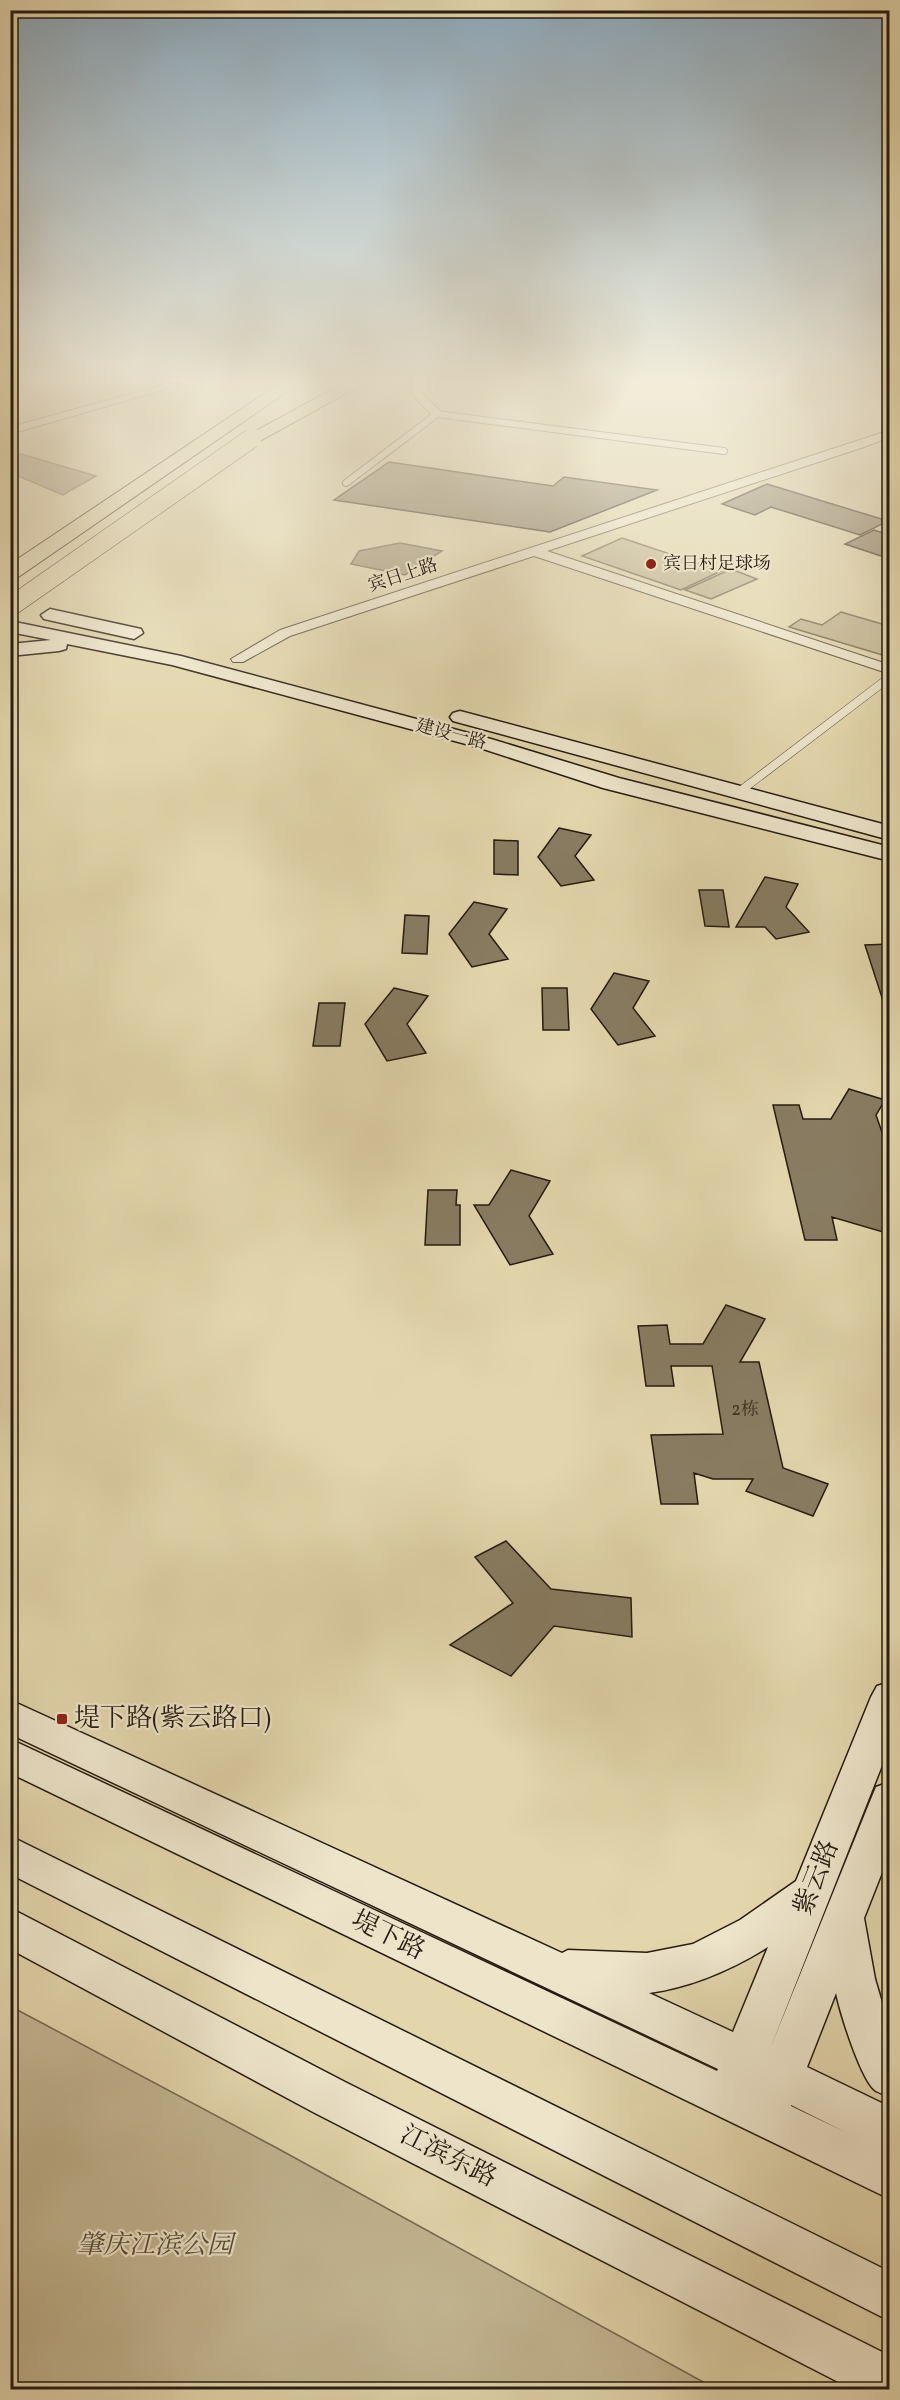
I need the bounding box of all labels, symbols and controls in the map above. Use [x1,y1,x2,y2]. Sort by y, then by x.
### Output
place label: 宾日村足球场 [663,552,771,577]
street label: 宾日上路 [365,553,441,599]
marker: 宾日村足球场 [644,557,658,571]
street label: 建设一路 [413,714,489,756]
house number: 2栋 [731,1398,759,1423]
place label: 堤下路(紫云路口) [74,1701,271,1737]
marker: 堤下路(紫云路口) [55,1712,69,1726]
street label: 紫云路 [786,1835,848,1921]
street label: 堤下路 [345,1903,431,1969]
street label: 江滨东路 [393,2117,503,2197]
park label: 肇庆江滨公园 [77,2228,237,2264]

